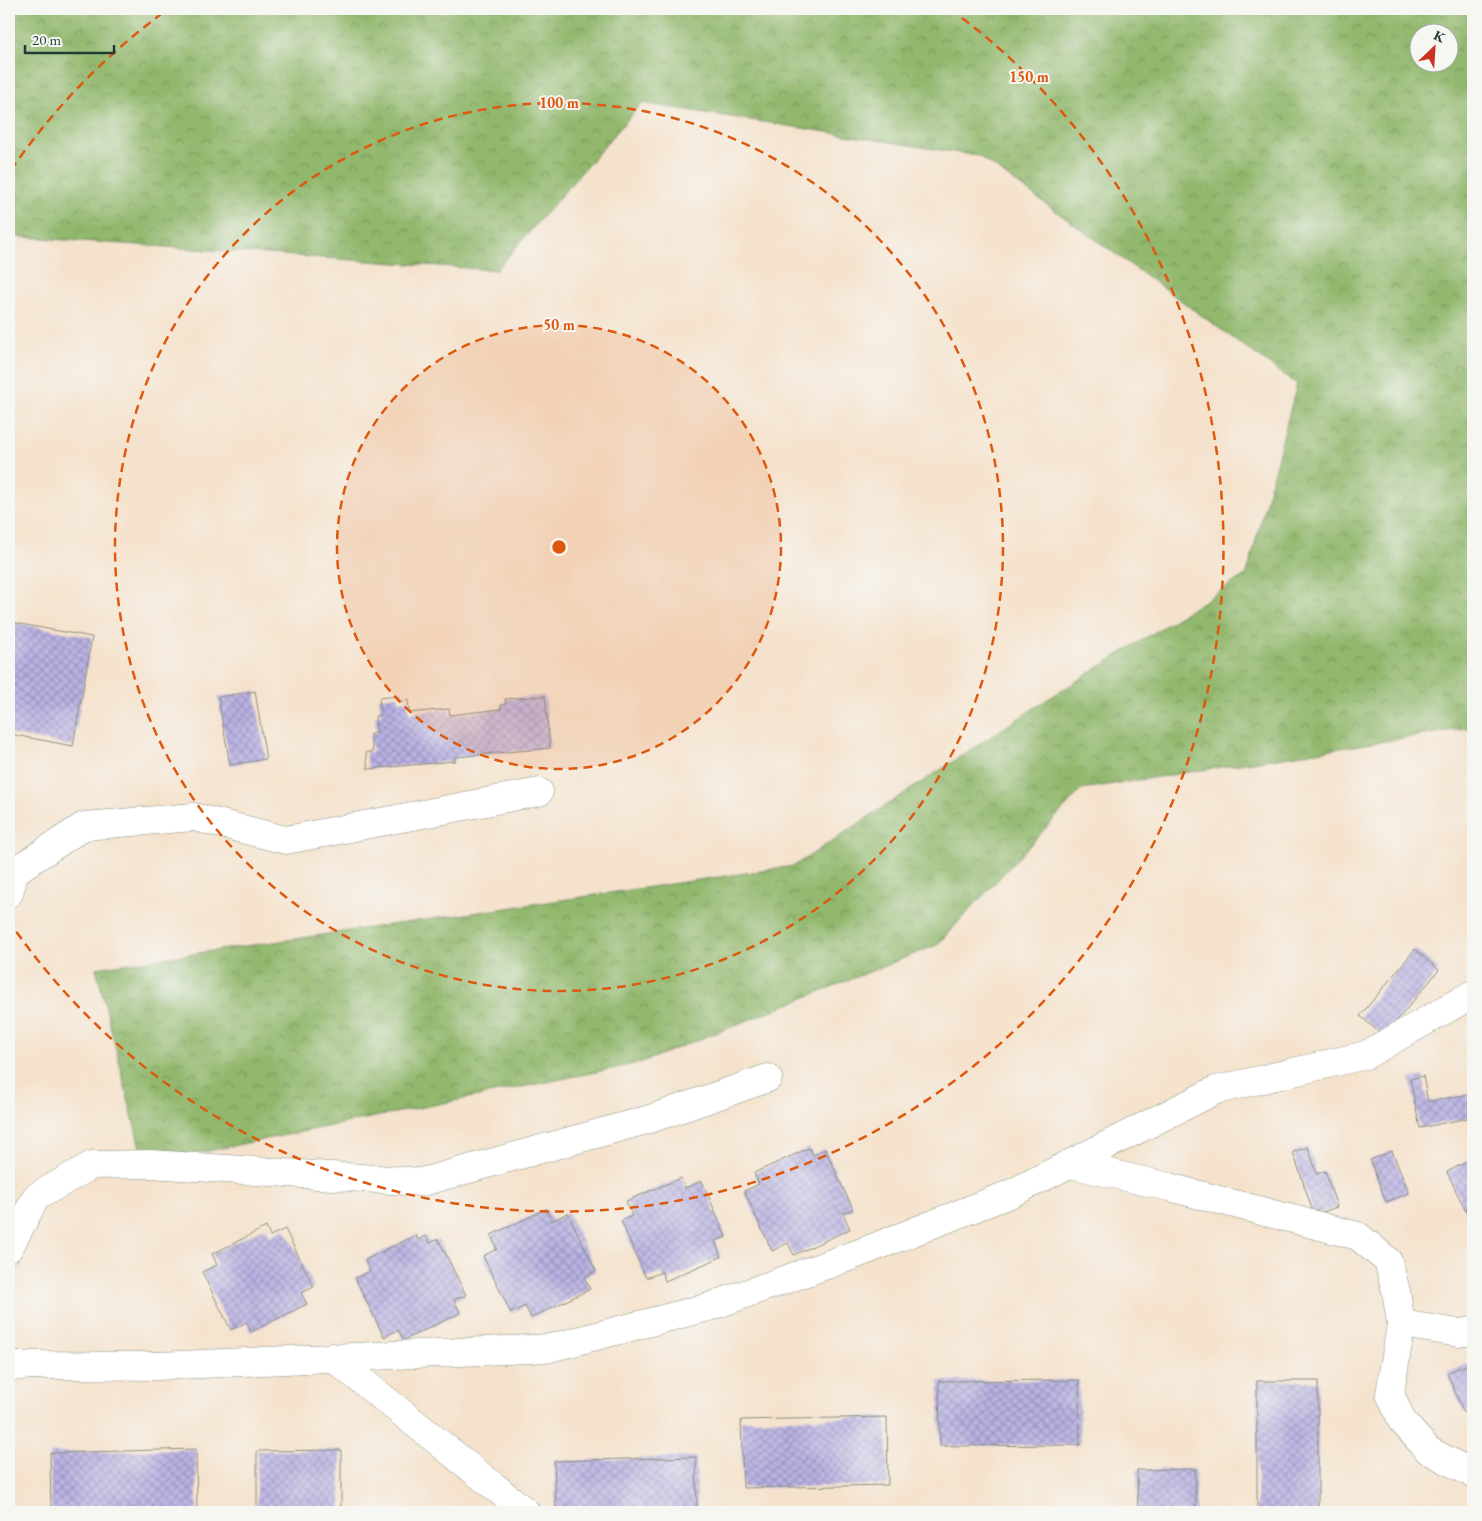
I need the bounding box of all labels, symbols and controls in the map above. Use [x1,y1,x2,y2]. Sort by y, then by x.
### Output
scale bar [25,22,114,54]
north arrow [1410,22,1460,72]
text: K [1431,26,1448,47]
text: 20 m [32,30,61,49]
text: 150 m [1009,67,1049,86]
text: 100 m [539,93,579,112]
text: 50 m [543,315,575,334]
centre of rings [550,538,568,556]

